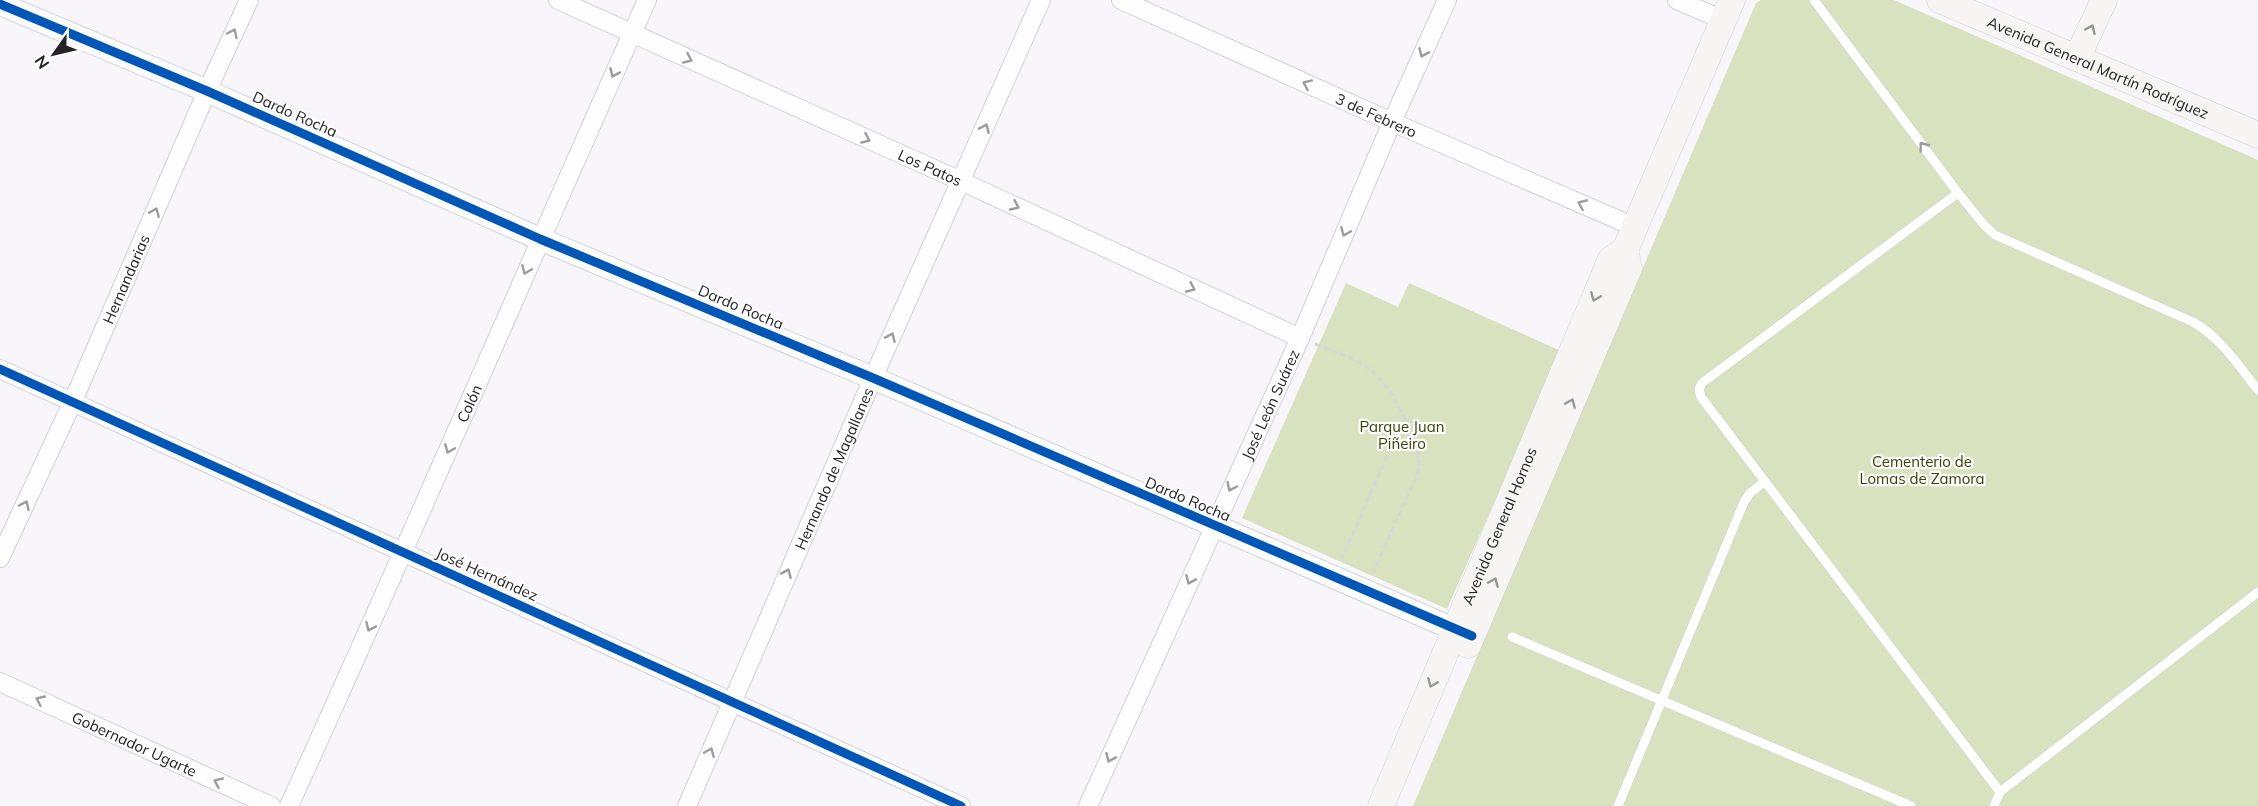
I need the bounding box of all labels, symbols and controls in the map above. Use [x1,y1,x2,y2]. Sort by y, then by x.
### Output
street label: Avenida General Martín Rodríguez [1985,12,2212,123]
north arrow [24,24,84,84]
one-way arrow [2083,25,2095,36]
one-way arrow [226,29,238,40]
one-way arrow [1418,47,1430,58]
text: N [30,52,53,73]
one-way arrow [682,52,693,64]
one-way arrow [609,66,621,77]
one-way arrow [1302,79,1313,91]
street label: Dardo Rocha [250,87,340,141]
street label: 3 de Febrero [1333,88,1420,141]
one-way arrow [978,123,990,134]
one-way arrow [860,131,871,143]
one-way arrow [1919,142,1930,153]
street label: Los Patos [895,145,965,190]
one-way arrow [1008,198,1019,210]
one-way arrow [1577,199,1588,211]
one-way arrow [148,207,160,218]
one-way arrow [1340,226,1352,237]
street label: Hernandarias [98,232,153,327]
one-way arrow [522,264,534,275]
street label: Dardo Rocha [695,280,787,334]
one-way arrow [1185,280,1196,292]
one-way arrow [1590,291,1602,302]
one-way arrow [884,333,896,344]
street label: José León Suárez [1237,346,1303,462]
street label: Colón [452,382,485,425]
street label: Hernando de Magallanes [790,385,877,552]
one-way arrow [1564,398,1576,409]
park label: Parque Juan Piñeiro [1360,417,1444,453]
one-way arrow [444,443,456,454]
street label: Avenida General Hornos [1457,444,1540,608]
park label: Cementerio de Lomas de Zamora [1859,452,1985,488]
street label: Dardo Rocha [1142,472,1234,526]
one-way arrow [1227,481,1239,492]
one-way arrow [17,501,29,512]
street label: José Hernández [433,543,541,605]
one-way arrow [780,569,792,580]
one-way arrow [1185,573,1197,584]
one-way arrow [1487,578,1499,589]
one-way arrow [366,621,378,632]
one-way arrow [1428,677,1440,688]
one-way arrow [36,696,47,708]
street label: Gobernador Ugarte [69,707,200,780]
one-way arrow [703,747,715,758]
one-way arrow [1105,751,1117,762]
one-way arrow [213,777,224,789]

